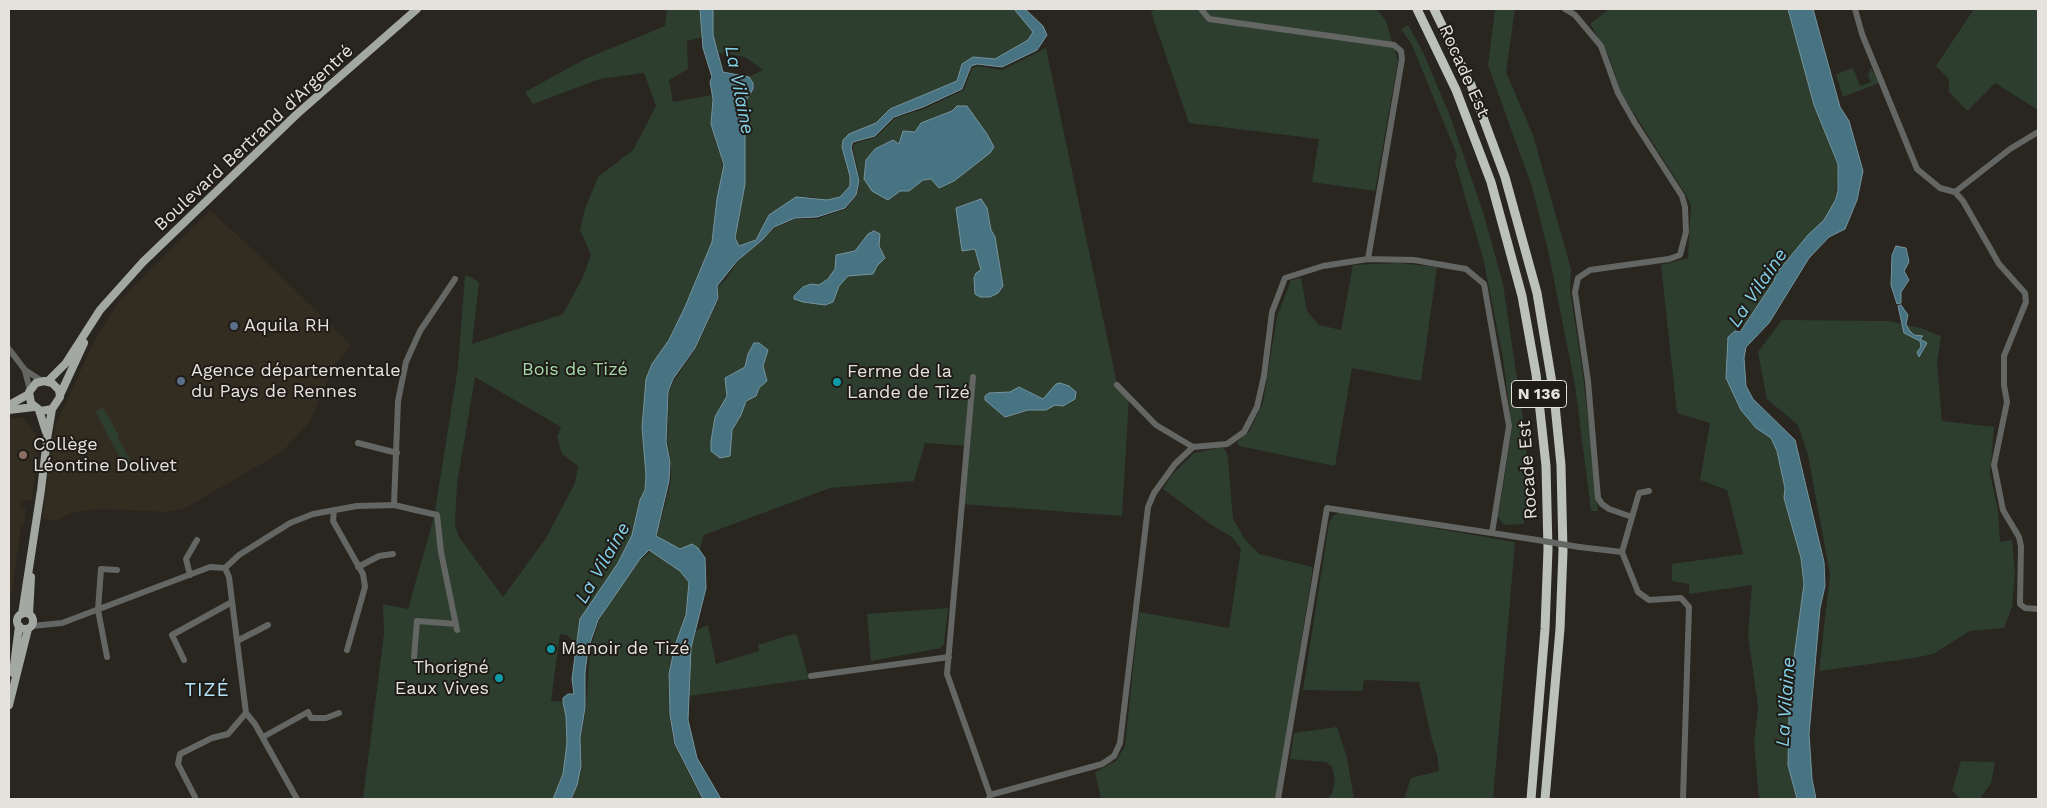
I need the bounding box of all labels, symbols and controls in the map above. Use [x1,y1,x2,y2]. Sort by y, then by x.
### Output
street label: Rocade Est [1434,21,1494,121]
street label: Boulevard Bertrand d'Argentré [150,40,358,236]
water label: La Vilaine [719,44,759,136]
water label: La Vilaine [1723,244,1793,332]
place label: Aquila RH [244,315,330,337]
marker: Aquila RH [228,320,240,332]
park label: Bois de Tizé [522,359,628,381]
place label: Agence départementale du Pays de Rennes [191,360,401,402]
place label: Ferme de la Lande de Tizé [847,361,970,404]
marker: Agence départementale du Pays de Rennes [175,375,187,387]
marker: Ferme de la Lande de Tizé [831,376,843,388]
road number: N 136 [1512,380,1566,408]
street label: Rocade Est [1514,420,1542,520]
place label: Collège Léontine Dolivet [33,434,177,476]
marker: Collège Léontine Dolivet [17,449,29,461]
water label: La Vilaine [571,518,635,608]
place label: Manoir de Tizé [561,638,690,660]
marker: Manoir de Tizé [545,643,557,655]
water label: La Vilaine [1771,656,1801,748]
place label: Thorigné Eaux Vives [395,657,489,700]
marker: Thorigné Eaux Vives [493,672,505,684]
district label: TIZÉ [184,679,230,701]

